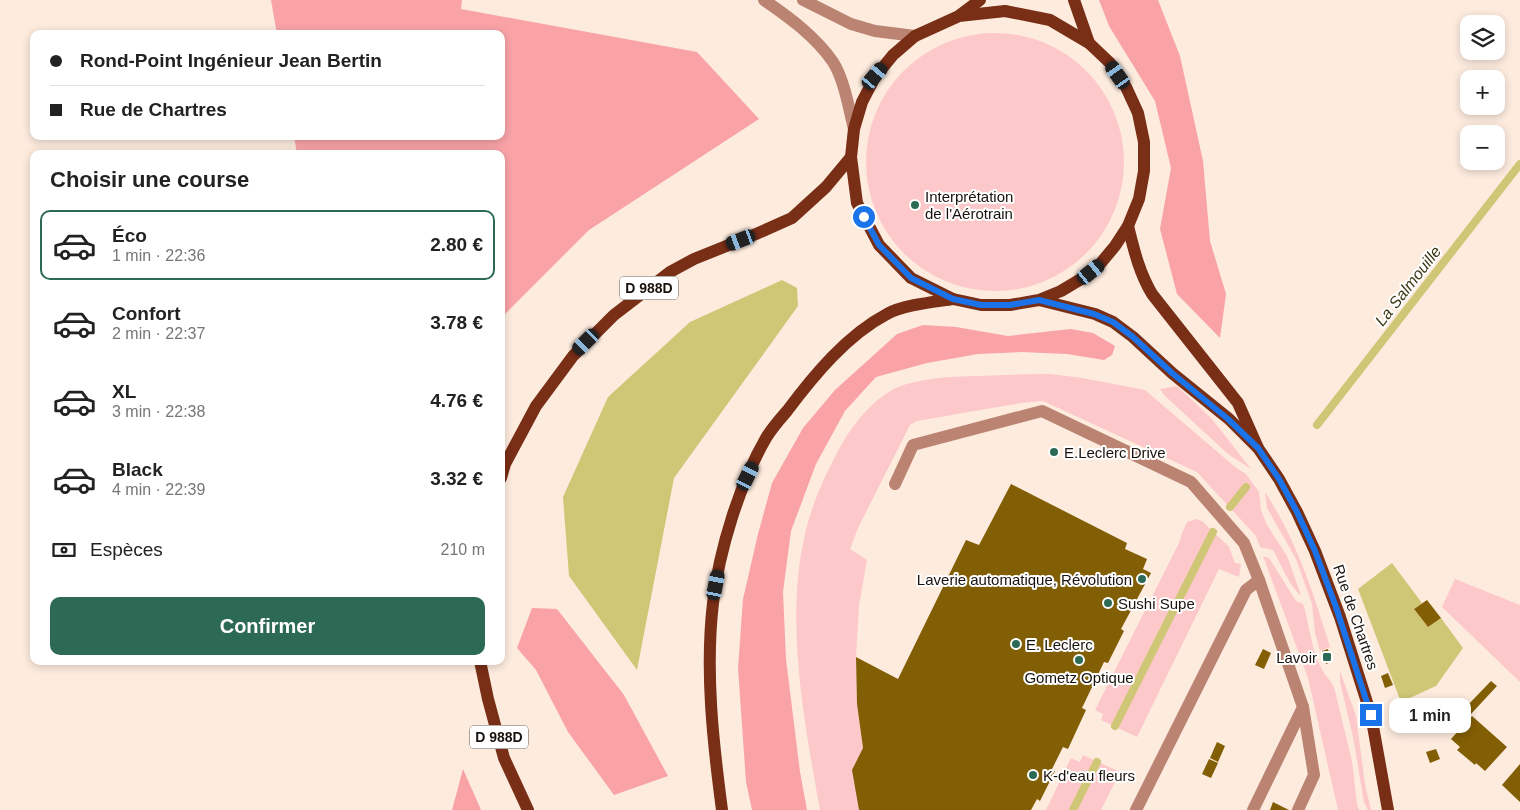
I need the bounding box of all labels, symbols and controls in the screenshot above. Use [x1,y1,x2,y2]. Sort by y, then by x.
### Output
map controls [1460,15,1505,170]
button: layers [1460,15,1505,60]
text: Rond-Point Ingénieur Jean Bertin [80,50,382,71]
car [1103,58,1132,92]
car [859,60,890,92]
button: + [1460,70,1505,115]
text: Rue de Chartres [80,99,227,120]
button: − [1460,125,1505,170]
text: Choisir une course [50,167,249,192]
place label: Interprétation de l'Aérotrain [925,188,1013,222]
marker: Interprétation de l'Aérotrain [909,199,921,211]
route start [853,206,875,228]
icon: car [52,223,97,268]
text: Éco [112,225,147,246]
car [724,228,757,252]
text: 2.80 € [430,234,483,255]
water label: La Salmouille [1372,243,1444,329]
text: 1 min · 22:36 [112,247,205,264]
car [1074,257,1107,287]
road number: D 988D [620,276,678,300]
icon: car [52,301,97,346]
text: Confort [112,303,181,324]
text: 3.78 € [430,312,483,333]
text: 2 min · 22:37 [112,325,205,342]
car [570,326,601,358]
icon: car [52,379,97,424]
text: XL [112,381,136,402]
text: 4.76 € [430,390,483,411]
text: 3 min · 22:38 [112,403,205,420]
place label: E.Leclerc Drive [1064,444,1166,461]
marker: E.Leclerc Drive [1048,446,1060,458]
icon: car [52,457,97,502]
text: Black [112,459,163,480]
car [734,459,761,493]
text: 3.32 € [430,468,483,489]
text: 4 min · 22:39 [112,481,205,498]
icon: cash [50,536,78,564]
text: Espèces [90,539,163,560]
text: 210 m [441,541,485,558]
street label: Rue de Chartres [1330,562,1382,672]
car [705,569,726,601]
place label: Laverie automatique, Révolution [917,571,1132,588]
marker: Laverie automatique, Révolution [1136,573,1148,585]
place label: Sushi Supe [1118,595,1195,612]
button: Confirmer [50,597,485,655]
marker: Sushi Supe [1102,597,1114,609]
place label: E. Leclerc [1026,636,1093,653]
marker: E. Leclerc [1010,638,1022,650]
place label: Lavoir [1276,649,1317,666]
marker: Lavoir [1321,651,1333,663]
marker: Gometz Optique [1073,654,1085,666]
place label: Gometz Optique [1024,669,1134,686]
callout: 1 min [1388,698,1471,732]
route end [1360,704,1382,726]
text: 1 min [1409,707,1451,724]
road number: D 988D [470,726,528,749]
place label: K-d'eau fleurs [1043,767,1135,784]
marker: K-d'eau fleurs [1027,769,1039,781]

